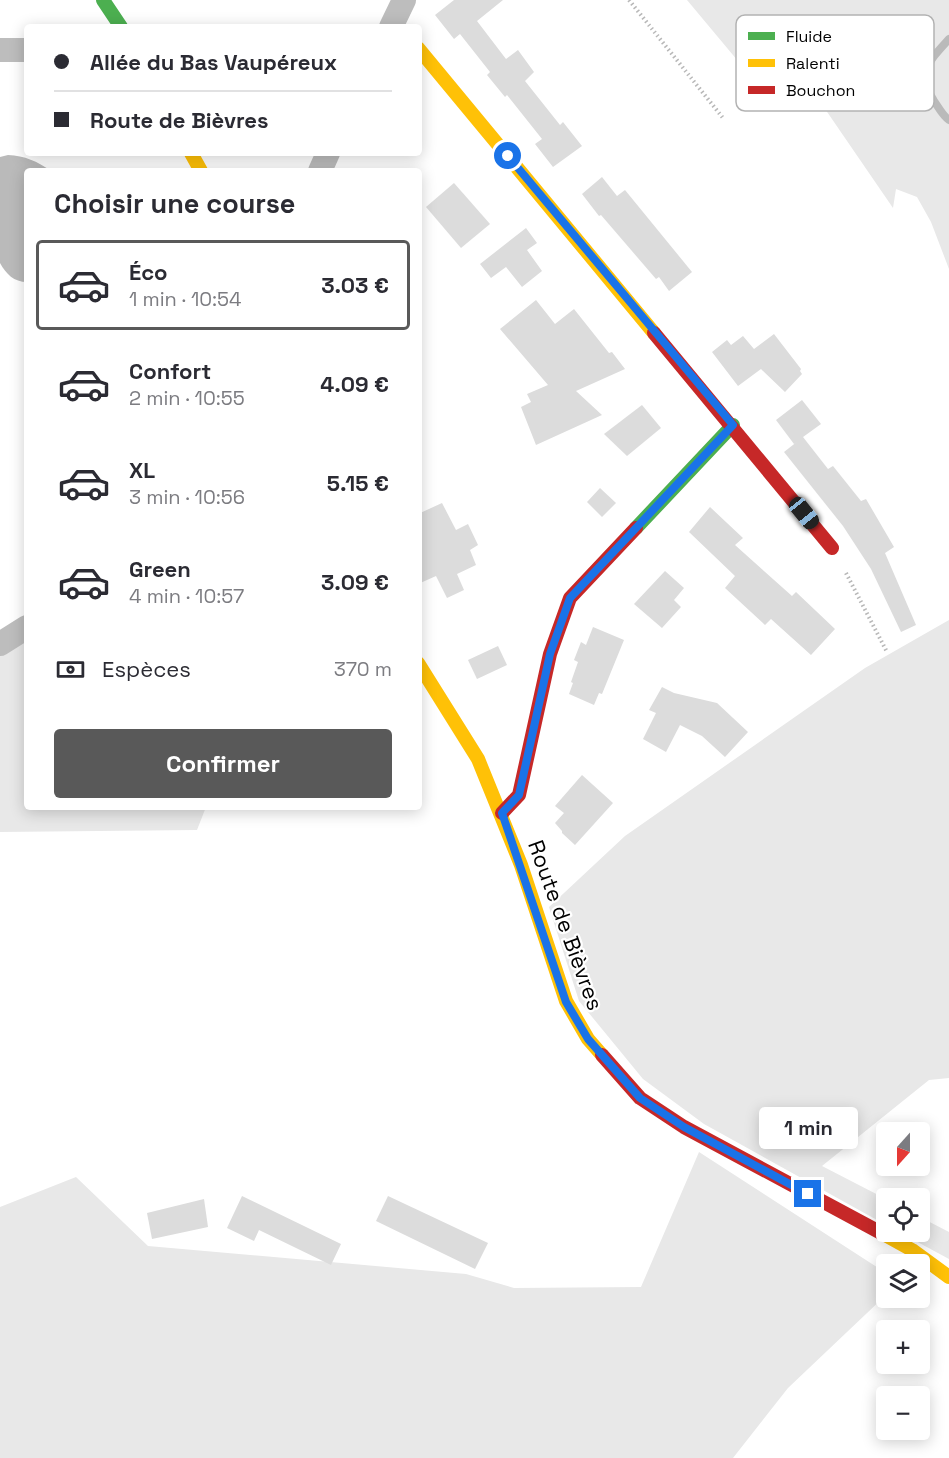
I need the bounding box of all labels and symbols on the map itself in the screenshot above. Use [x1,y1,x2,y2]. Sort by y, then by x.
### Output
legend [736,15,934,111]
text: Fluide [786,26,832,47]
text: Ralenti [786,53,840,74]
text: Bouchon [786,80,855,101]
route start [494,142,521,169]
car [786,493,822,533]
street label: Route de Bièvres [522,836,610,1014]
callout: 1 min [758,1107,858,1149]
north arrow [876,1122,930,1176]
route end [794,1180,821,1207]

